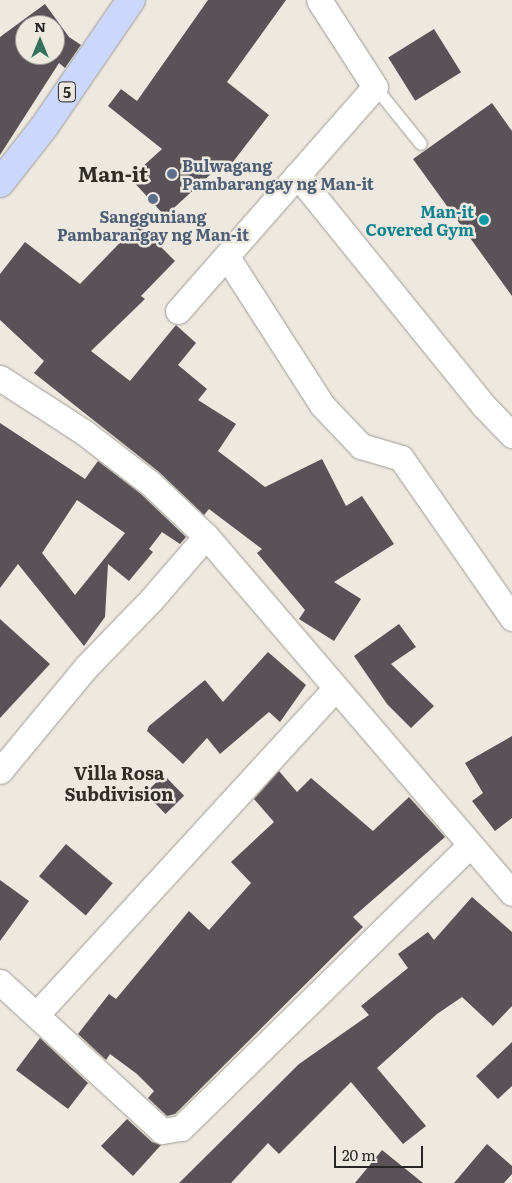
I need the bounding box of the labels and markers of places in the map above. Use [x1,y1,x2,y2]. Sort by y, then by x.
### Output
place label: Bulwagang Pambarangay ng Man-it [182,155,374,193]
marker: Bulwagang Pambarangay ng Man-it [166,168,178,180]
marker: Sangguniang Pambarangay ng Man-it [147,193,159,205]
place label: Man-it Covered Gym [366,201,474,239]
place label: Sangguniang Pambarangay ng Man-it [57,206,249,244]
marker: Man-it Covered Gym [478,214,490,226]

